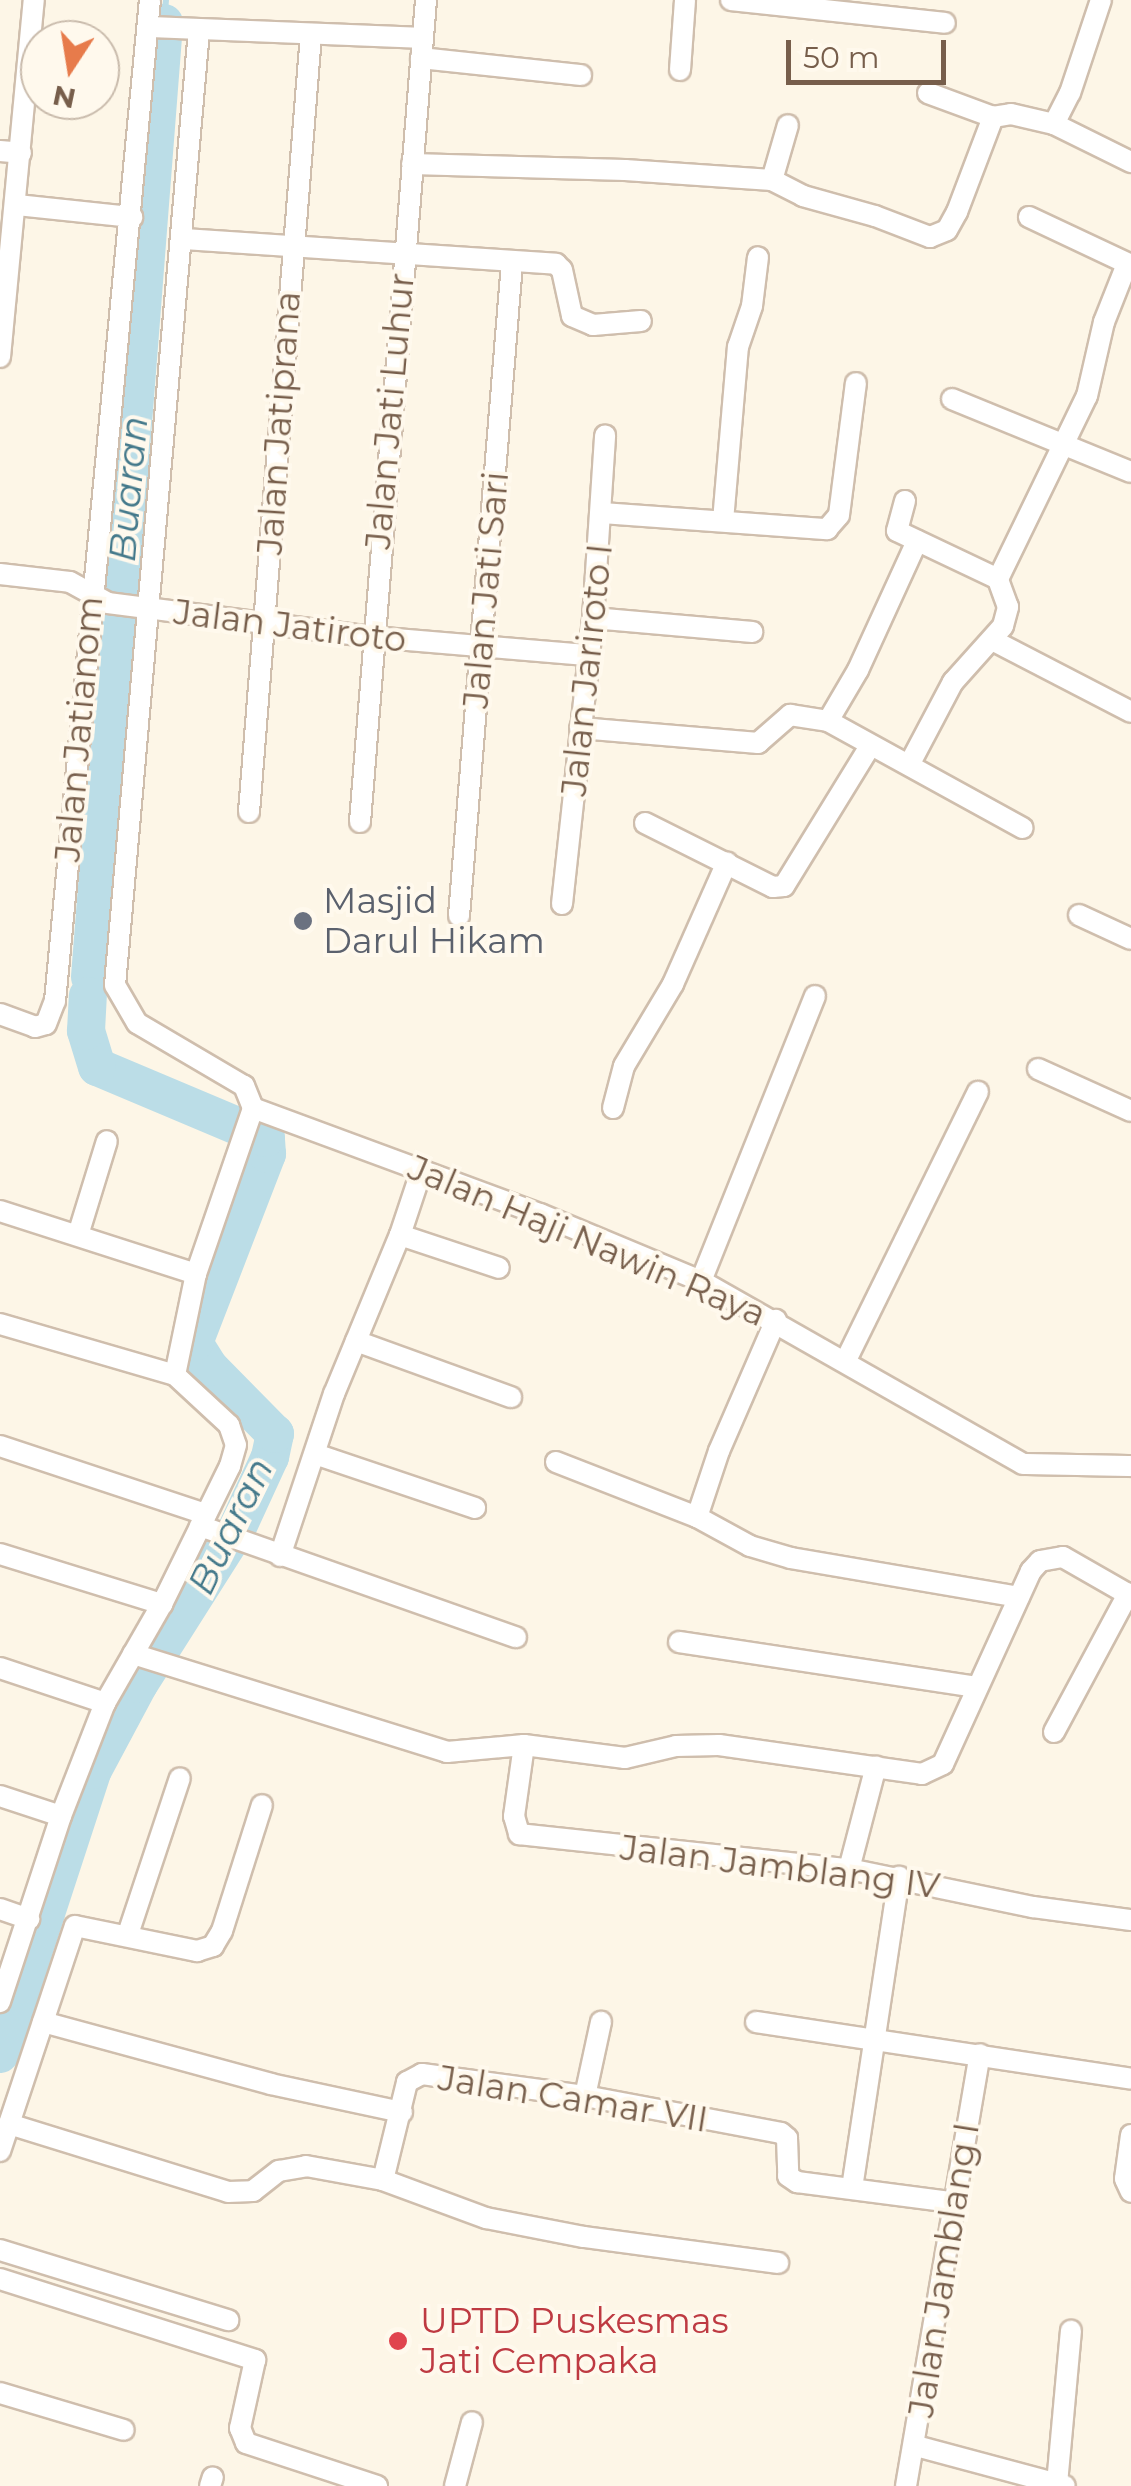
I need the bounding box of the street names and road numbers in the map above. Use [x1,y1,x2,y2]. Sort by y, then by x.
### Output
street label: Jalan Jati Luhur [357,271,423,551]
street label: Jalan Jatiprana [249,290,309,556]
street label: Jalan Jati Sari [455,470,517,710]
street label: Jalan Jariroto I [553,542,621,798]
street label: Jalan Jatiroto [171,591,409,661]
street label: Jalan Jatianom [46,595,112,863]
street label: Jalan Haji Nawin Raya [402,1147,772,1335]
street label: Jalan Jamblang IV [618,1827,942,1907]
street label: Jalan Camar VII [435,2057,711,2141]
street label: Jalan Jamblang I [900,2120,988,2420]

